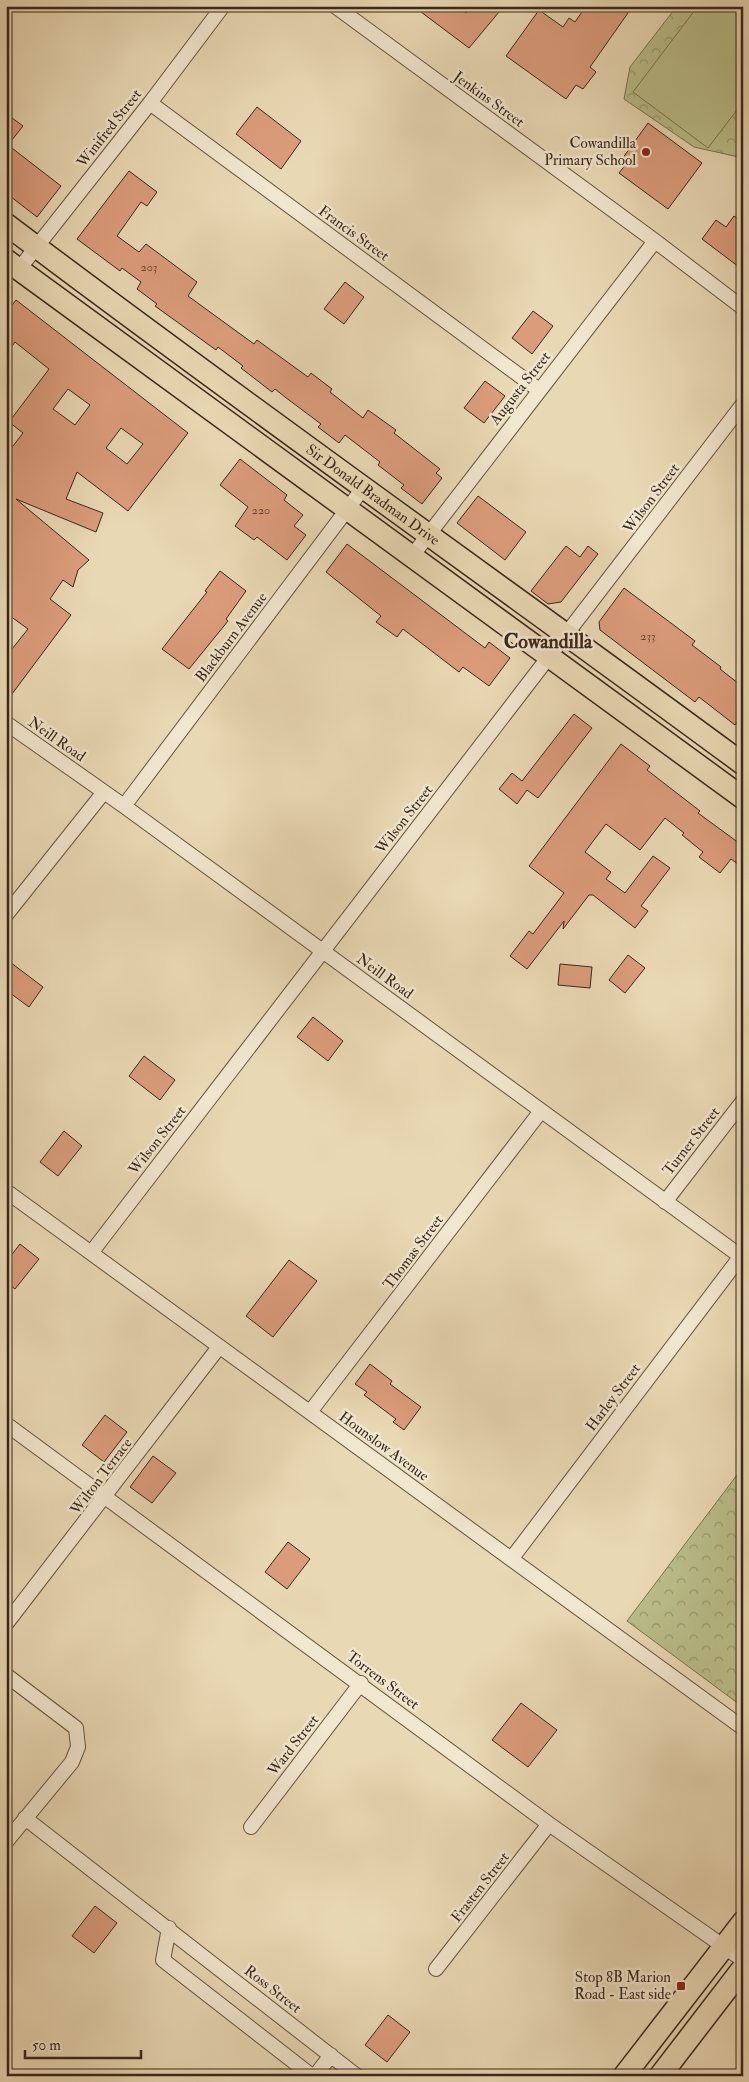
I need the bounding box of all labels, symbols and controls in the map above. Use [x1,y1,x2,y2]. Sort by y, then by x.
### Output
street label: Jenkins Street [448,67,528,132]
street label: Winifred Street [72,85,146,172]
place label: Cowandilla Primary School [544,134,637,170]
marker: Cowandilla Primary School [640,146,652,158]
street label: Francis Street [315,201,393,266]
house number: 203 [141,260,157,275]
street label: Augusta Street [485,348,555,430]
street label: Sir Donald Bradman Drive [302,440,443,550]
street label: Wilson Street [618,460,684,538]
house number: 220 [252,503,270,518]
street label: Blackburn Avenue [191,589,271,686]
district label: Cowandilla [504,629,593,654]
house number: 233 [640,629,656,644]
street label: Neill Road [24,713,90,766]
street label: Wilson Street [371,781,437,858]
street label: Neill Road [353,949,417,1004]
street label: Wilson Street [124,1102,190,1179]
street label: Turner Street [659,1103,724,1179]
street label: Thomas Street [379,1211,448,1293]
street label: Harley Street [582,1360,645,1435]
street label: Hounslow Avenue [335,1407,432,1485]
street label: Wilton Terrace [66,1434,136,1519]
street label: Torrens Street [343,1647,423,1714]
street label: Ward Street [263,1711,323,1780]
street label: Frasten Street [447,1848,514,1926]
street label: Ross Street [240,1961,305,2018]
place label: Stop 8B Marion Road - East side [574,1968,671,2004]
marker: Stop 8B Marion Road - East side [675,1980,687,1992]
scale bar [25,2027,141,2059]
text: 50 m [32,2036,61,2055]

